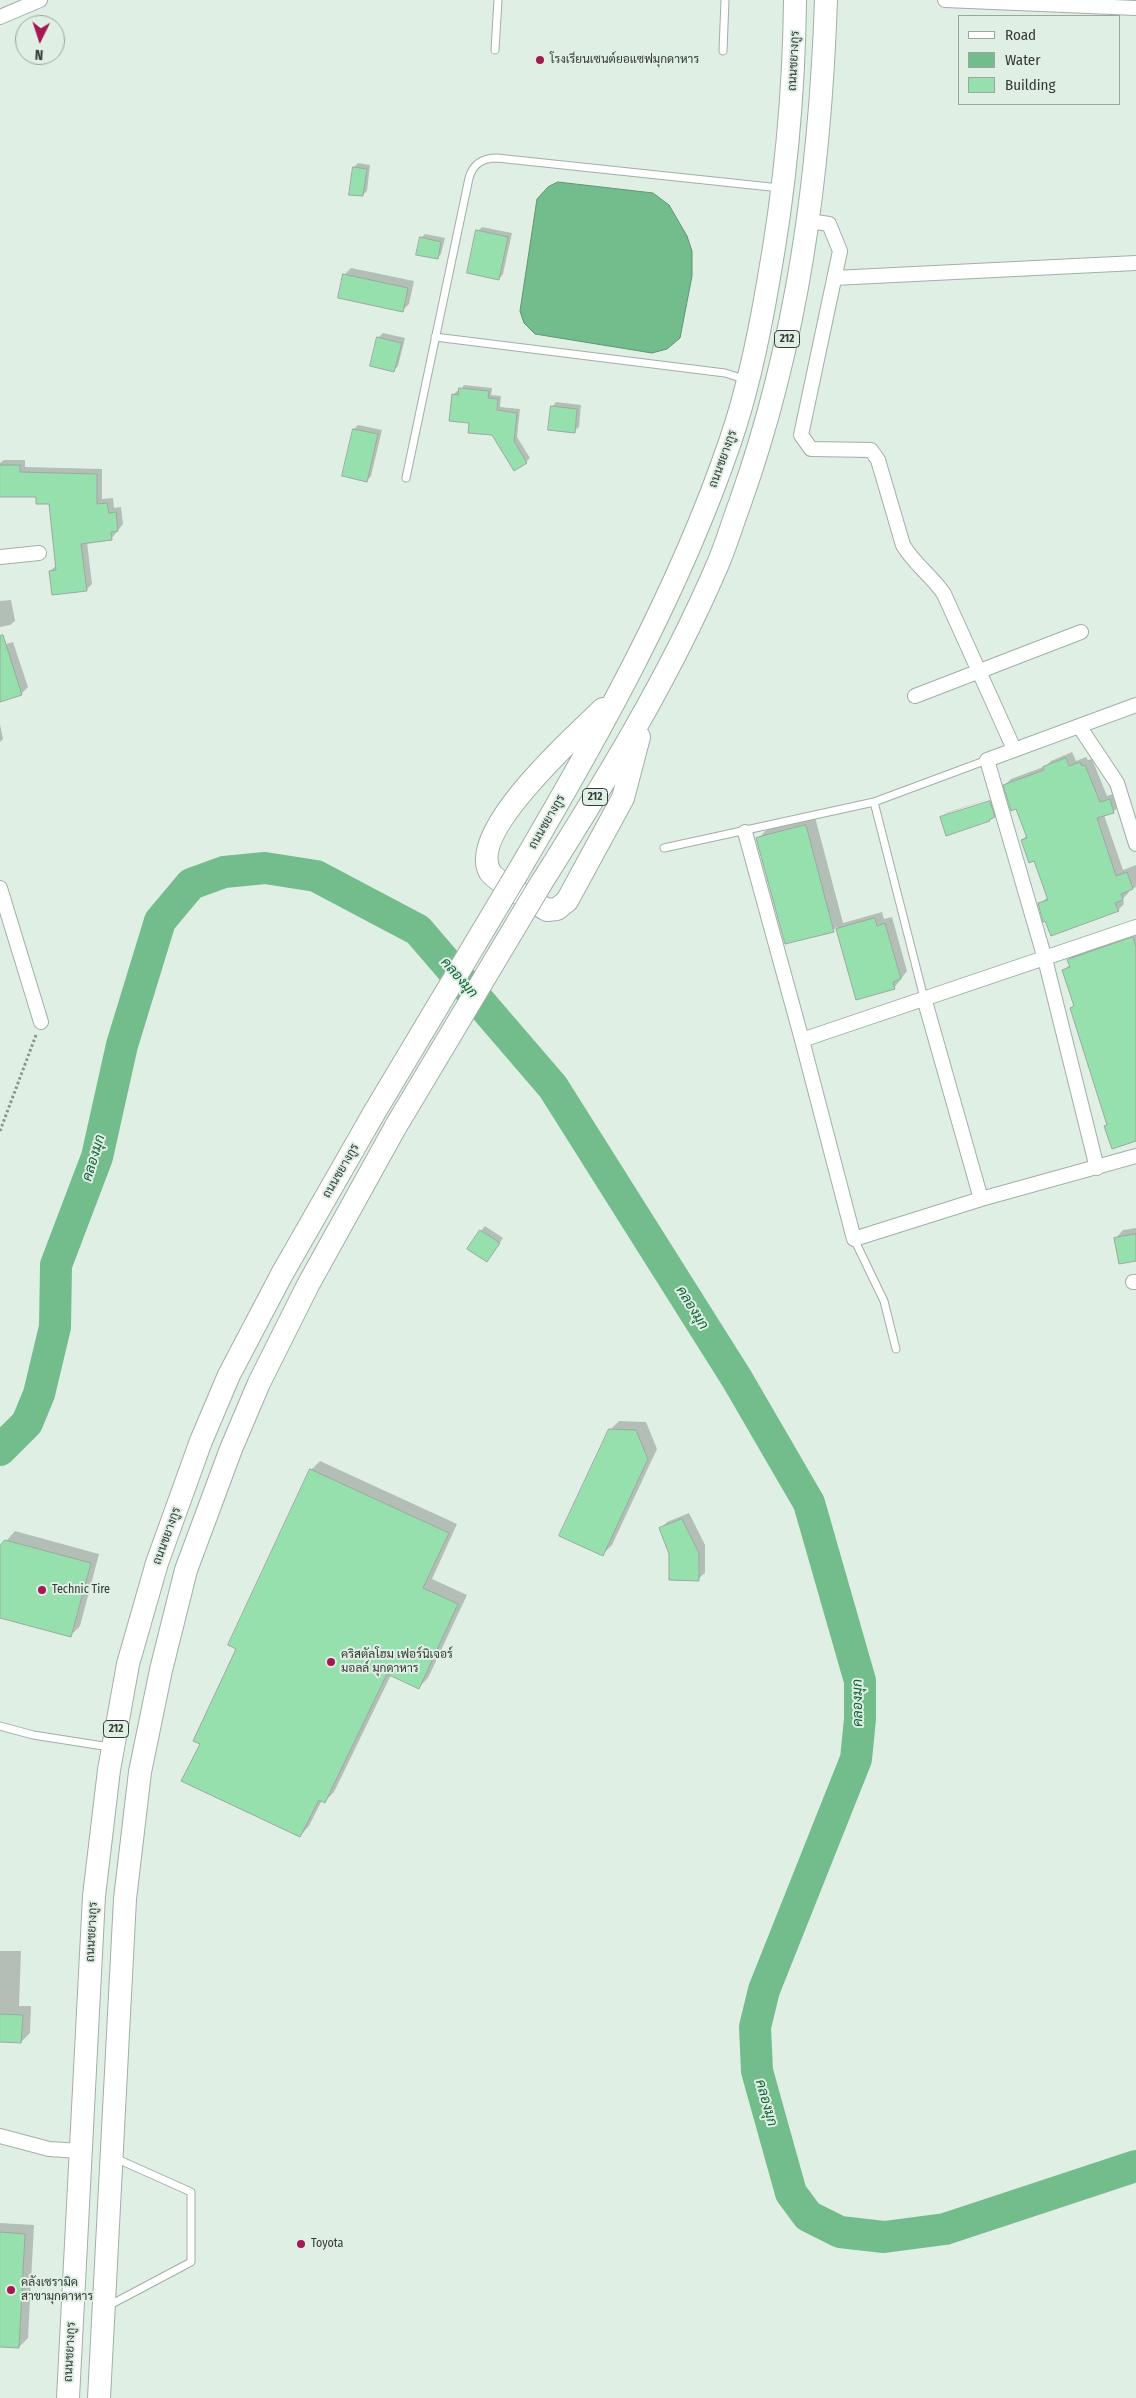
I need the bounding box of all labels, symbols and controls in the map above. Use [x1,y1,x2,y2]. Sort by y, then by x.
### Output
north arrow [15,15,65,65]
legend [958,15,1121,105]
text: Road [1005,26,1036,44]
street label: ถนนชยางกูร [785,30,803,92]
text: N [34,46,44,63]
text: Water [1005,51,1040,69]
place label: โรงเรียนเซนต์ยอแซฟมุกดาหาร [550,53,699,67]
marker: โรงเรียนเซนต์ยอแซฟมุกดาหาร [534,54,546,66]
text: Building [1005,76,1056,94]
road number: 212 [774,330,800,348]
street label: ถนนชยางกูร [706,428,740,490]
road number: 212 [582,789,608,806]
street label: ถนนชยางกูร [526,792,568,852]
water label: คลองมุก [437,954,481,1002]
water label: คลองมุก [79,1133,109,1183]
street label: ถนนชยางกูร [320,1141,362,1201]
water label: คลองมุก [672,1283,712,1333]
street label: ถนนชยางกูร [150,1505,184,1567]
place label: Technic Tire [52,1583,110,1597]
marker: Technic Tire [36,1584,48,1596]
place label: คริสตัลโฮม เฟอร์นิเจอร์ มอลล์ มุกดาหาร [341,1648,453,1676]
marker: คริสตัลโฮม เฟอร์นิเจอร์ มอลล์ มุกดาหาร [325,1656,337,1668]
water label: คลองมุก [849,1679,867,1727]
road number: 212 [104,1720,128,1738]
street label: ถนนชยางกูร [83,1901,101,1963]
water label: คลองมุก [751,2078,781,2128]
place label: Toyota [311,2237,343,2251]
marker: Toyota [295,2238,307,2250]
place label: คลังเซรามิค สาขามุกดาหาร [21,2276,93,2304]
marker: คลังเซรามิค สาขามุกดาหาร [5,2284,17,2296]
street label: ถนนชยางกูร [61,2321,79,2383]

